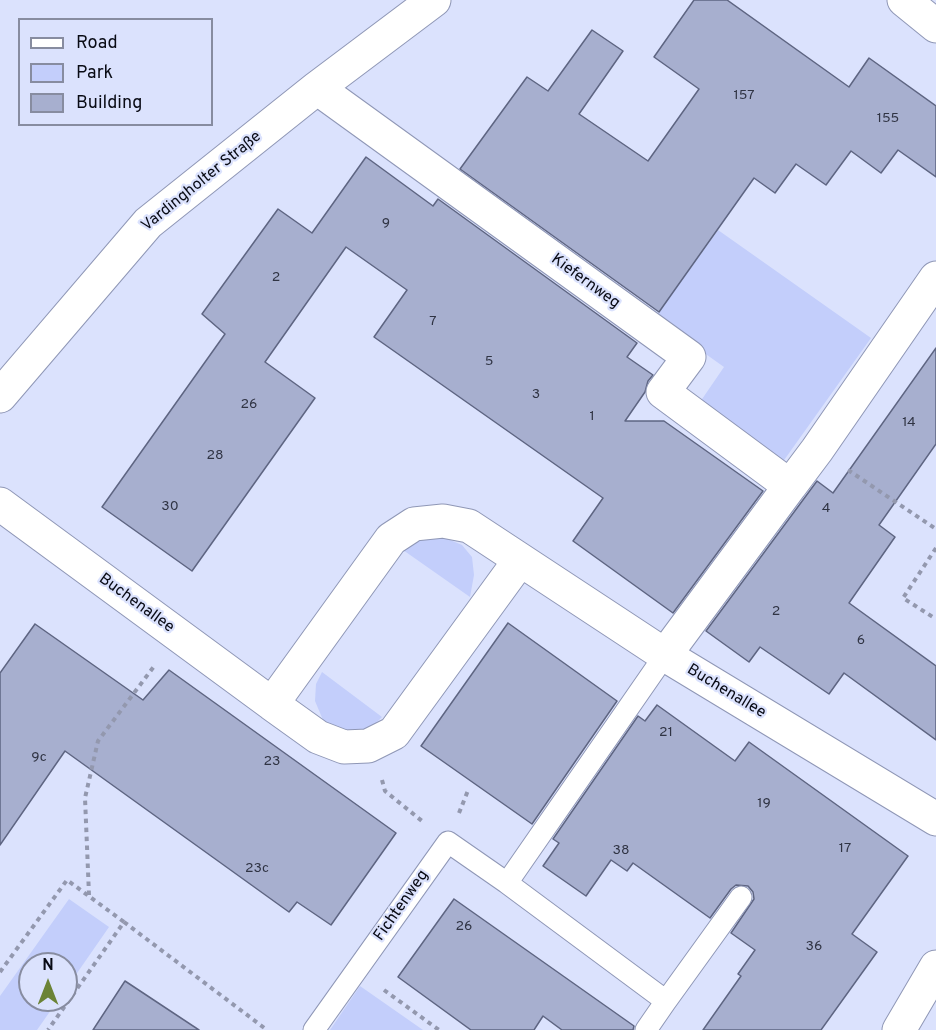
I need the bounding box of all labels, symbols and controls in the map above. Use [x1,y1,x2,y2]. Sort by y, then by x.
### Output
legend [18,18,213,126]
text: Road [76,32,118,55]
text: Park [76,62,113,85]
house number: 157 [733,88,755,104]
text: Building [76,92,142,115]
house number: 155 [877,111,899,127]
street label: Vardingholter Straße [138,128,266,236]
house number: 9 [382,216,390,232]
street label: Kiefernweg [547,250,623,314]
house number: 2 [272,270,280,286]
house number: 7 [429,314,437,330]
house number: 5 [485,354,493,370]
house number: 3 [532,387,540,403]
house number: 26 [241,397,257,413]
house number: 1 [589,409,595,425]
house number: 14 [902,415,916,431]
house number: 28 [206,448,224,464]
house number: 30 [161,499,179,515]
house number: 4 [822,501,830,517]
street label: Buchenallee [94,570,178,638]
house number: 2 [772,604,780,620]
house number: 6 [857,633,865,649]
street label: Buchenallee [683,661,769,723]
house number: 21 [659,725,673,741]
house number: 9c [31,750,47,766]
house number: 23 [264,754,280,770]
house number: 19 [757,796,771,812]
house number: 17 [839,841,851,857]
house number: 38 [613,843,629,859]
house number: 23c [245,861,269,877]
street label: Fichtenweg [370,867,434,945]
house number: 26 [456,919,472,935]
house number: 36 [806,939,822,955]
north arrow [18,952,78,1012]
text: N [42,956,54,976]

